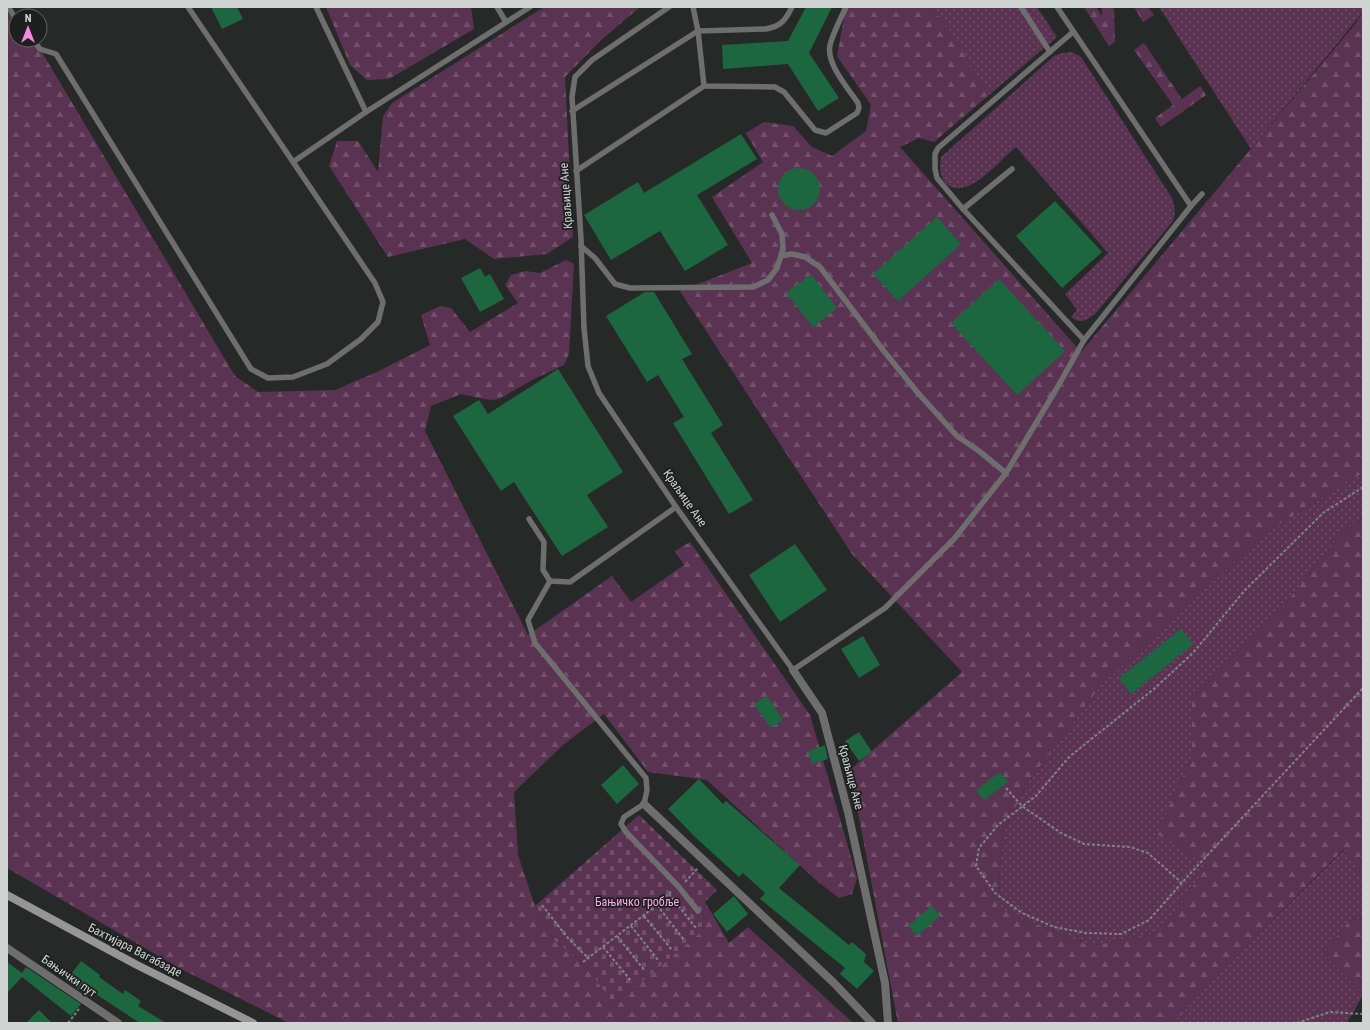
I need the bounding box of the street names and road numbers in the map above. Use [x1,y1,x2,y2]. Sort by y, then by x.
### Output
street label: Краљице Ане [557,162,575,230]
street label: Краљице Ане [660,467,710,530]
street label: Краљице Ане [836,743,866,811]
street label: Бахтијара Вагабзаде [86,920,184,980]
street label: Бањички пут [39,952,99,1000]

